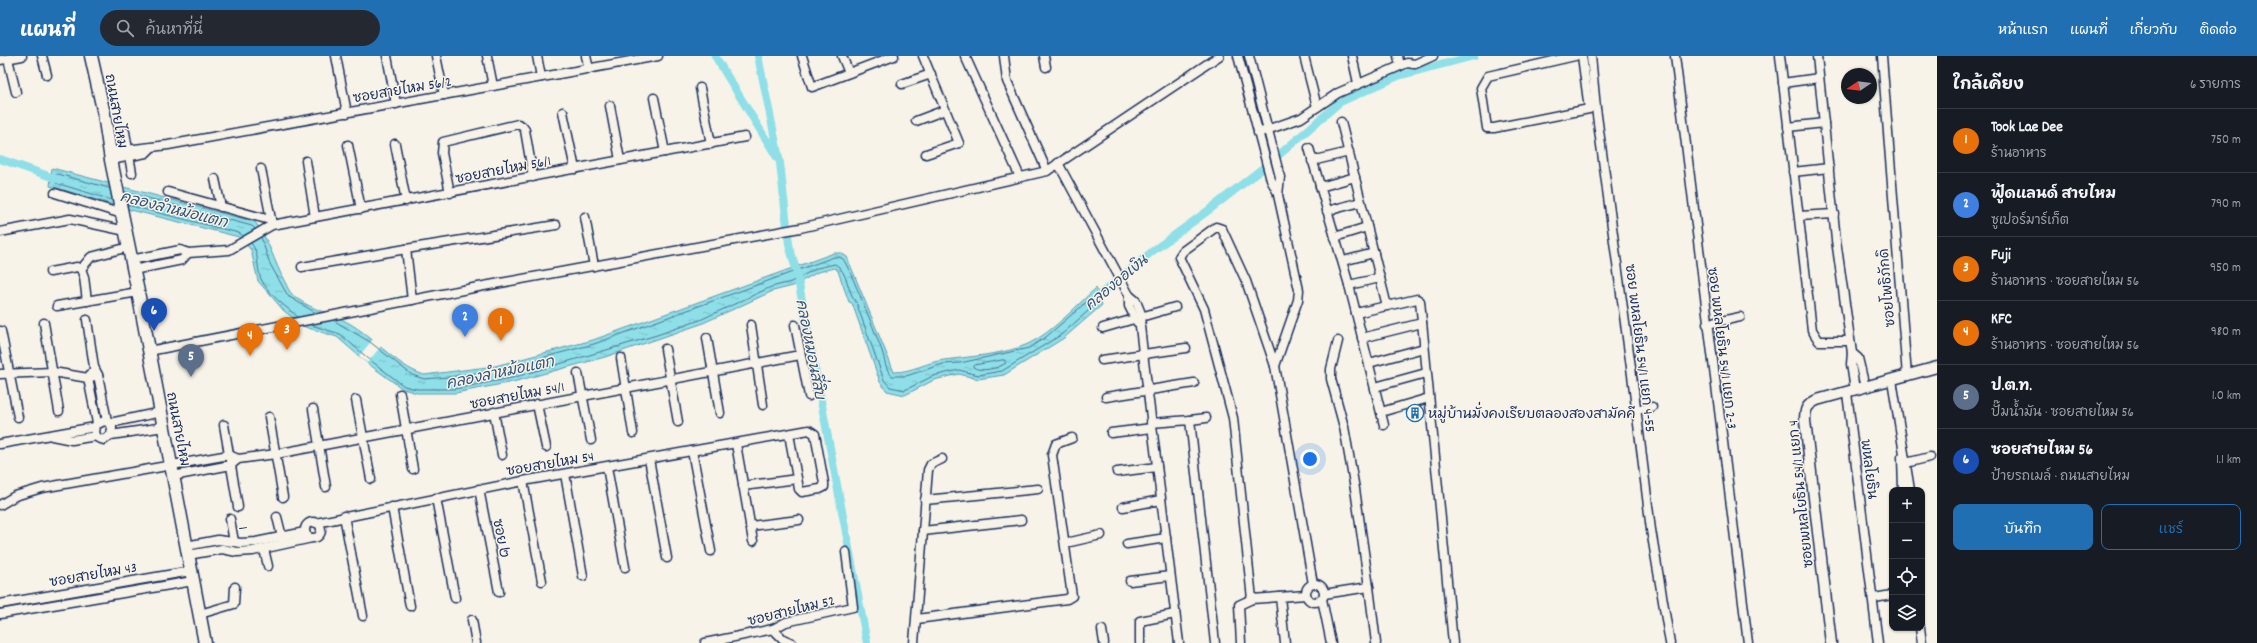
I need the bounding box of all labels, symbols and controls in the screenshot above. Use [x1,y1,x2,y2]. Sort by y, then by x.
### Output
search box [100,10,380,46]
icon: search [114,17,136,39]
text: แผนที่ [20,19,76,46]
text: ค้นหาที่นี่ [146,20,203,42]
text: หน้าแรก [1998,21,2048,41]
text: แผนที่ [2070,21,2108,41]
text: เกี่ยวกับ [2130,21,2177,41]
text: ติดต่อ [2199,21,2237,41]
north arrow [1841,68,1877,104]
street label: ซอยสายไหม 56/2 [351,71,453,109]
street label: ถนนสายไหม [99,72,132,150]
text: ใกล้เคียง [1953,74,2024,98]
text: 6 รายการ [2190,76,2241,95]
text: Took Lae Dee [1991,117,2063,139]
text: 1 [1965,131,1967,150]
text: 750 m [2211,131,2241,150]
text: ร้านอาหาร [1991,145,2047,164]
street label: ซอยสายไหม 56/1 [454,151,553,190]
text: ฟู้ดแลนด์ สายไหม [1991,184,2116,206]
water label: คลองลำหม้อแตก [118,186,231,235]
text: 2 [1963,195,1969,214]
text: 790 m [2211,195,2241,214]
text: ซูเปอร์มาร์เก็ต [1991,212,2069,231]
text: Fuji [1991,245,2011,267]
street label: ซอยโพธิภักดิ [1874,248,1901,328]
water label: คลองออเงิน [1081,250,1154,317]
text: 3 [1963,259,1969,278]
text: 950 m [2210,259,2241,278]
street label: ซอย พหลโยธิน 54/1 แยก 4-55 [1619,263,1660,434]
street label: ซอย พหลโยธิน 54/1 แยก 2-3 [1701,266,1742,430]
text: ร้านอาหาร · ซอยสายไหม 56 [1991,273,2139,292]
water label: คลองหมอนสี่สิบ [789,297,835,402]
pin: 6 [141,298,167,331]
pin: 2 [452,304,478,337]
pin: 1 [488,308,514,341]
text: KFC [1991,309,2012,331]
pin: 3 [274,317,300,350]
pin: 4 [237,323,263,356]
text: 4 [1963,323,1969,342]
text: 980 m [2211,323,2241,342]
text: ร้านอาหาร · ซอยสายไหม 56 [1991,337,2139,356]
pin: 5 [178,344,204,377]
water label: คลองลำหม้อแตก [444,351,558,396]
text: ป.ต.ท. [1991,376,2032,398]
street label: ซอยสายไหม 54/1 [468,377,566,416]
text: 5 [1963,387,1969,406]
text: 1.0 km [2212,387,2241,406]
street label: ถนนสายไหม [160,390,195,468]
place label: หมู่บ้านมั่งคงเรียบตลองสองสามัคคี [1428,401,1636,425]
building icon: หมู่บ้านมั่งคงเรียบตลองสองสามัคคี [1405,403,1425,423]
text: ปั๊มน้ำมัน · ซอยสายไหม 56 [1991,404,2134,423]
street label: ซอยพหลโยธิน 54/1 แยก 4 [1783,419,1820,569]
street label: พหลโยธิน [1854,438,1883,501]
text: ซอยสายไหม 56 [1991,440,2093,462]
street label: ซอยสายไหม 54 [505,446,596,483]
your location [1300,449,1320,469]
text: 6 [1963,451,1969,470]
text: 1.1 km [2216,451,2241,470]
text: ป้ายรถเมล์ · ถนนสายไหม [1991,468,2130,487]
map controls [1889,487,1925,631]
button: + [1889,487,1925,523]
button: บันทึก [1953,504,2093,550]
button: แชร์ [2101,504,2241,550]
street label: ซอย ๒ [486,517,514,560]
button: − [1889,523,1925,559]
street label: 1 [232,525,252,532]
street label: ซอยสายไหม 43 [48,557,139,593]
button: locate [1889,559,1925,595]
street label: ซอยสายไหม 52 [746,591,837,632]
button: layers [1889,595,1925,631]

